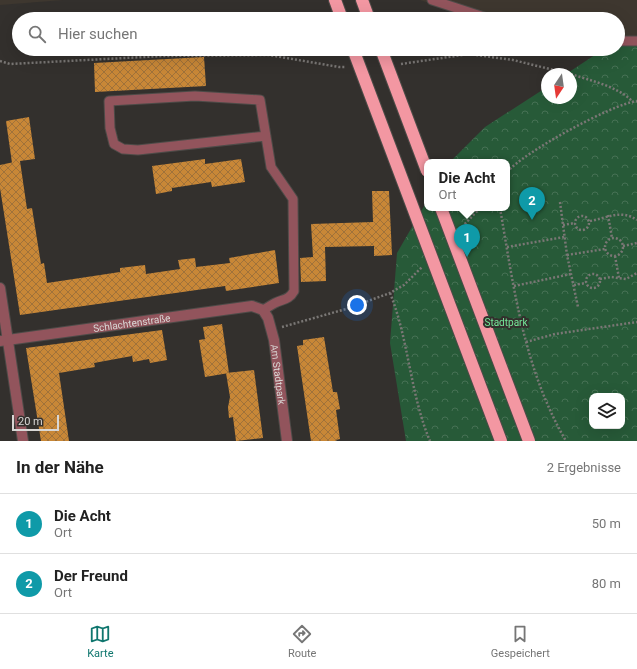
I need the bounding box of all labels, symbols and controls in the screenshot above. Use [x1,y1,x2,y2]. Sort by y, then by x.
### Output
search box [12,12,625,56]
icon: search [26,23,48,45]
text: Hier suchen [58,25,137,43]
north arrow [541,68,577,104]
popup [424,159,510,211]
text: Die Acht [439,169,495,187]
text: Ort [439,187,456,202]
pin: 2 [519,187,545,220]
pin: 1 [454,224,480,257]
your location [347,295,367,315]
street label: Schlachtenstraße [92,312,171,334]
park label: Stadtpark [484,317,528,328]
street label: Am Stadtpark [269,343,288,406]
map controls [589,393,625,429]
button: layers [589,393,625,429]
scale bar [12,413,59,432]
text: 20 m [18,415,43,428]
text: In der Nähe [16,457,104,477]
text: 2 Ergebnisse [547,460,621,475]
text: Die Acht [54,507,111,525]
text: 1 [25,516,33,531]
text: 50 m [592,516,621,531]
text: Ort [54,525,72,540]
text: Der Freund [54,567,128,585]
text: 2 [25,576,33,591]
text: 80 m [592,576,621,591]
text: Ort [54,585,72,600]
tab: Karte [87,623,114,660]
tab: Route [288,623,316,660]
tab: Gespeichert [491,623,550,660]

